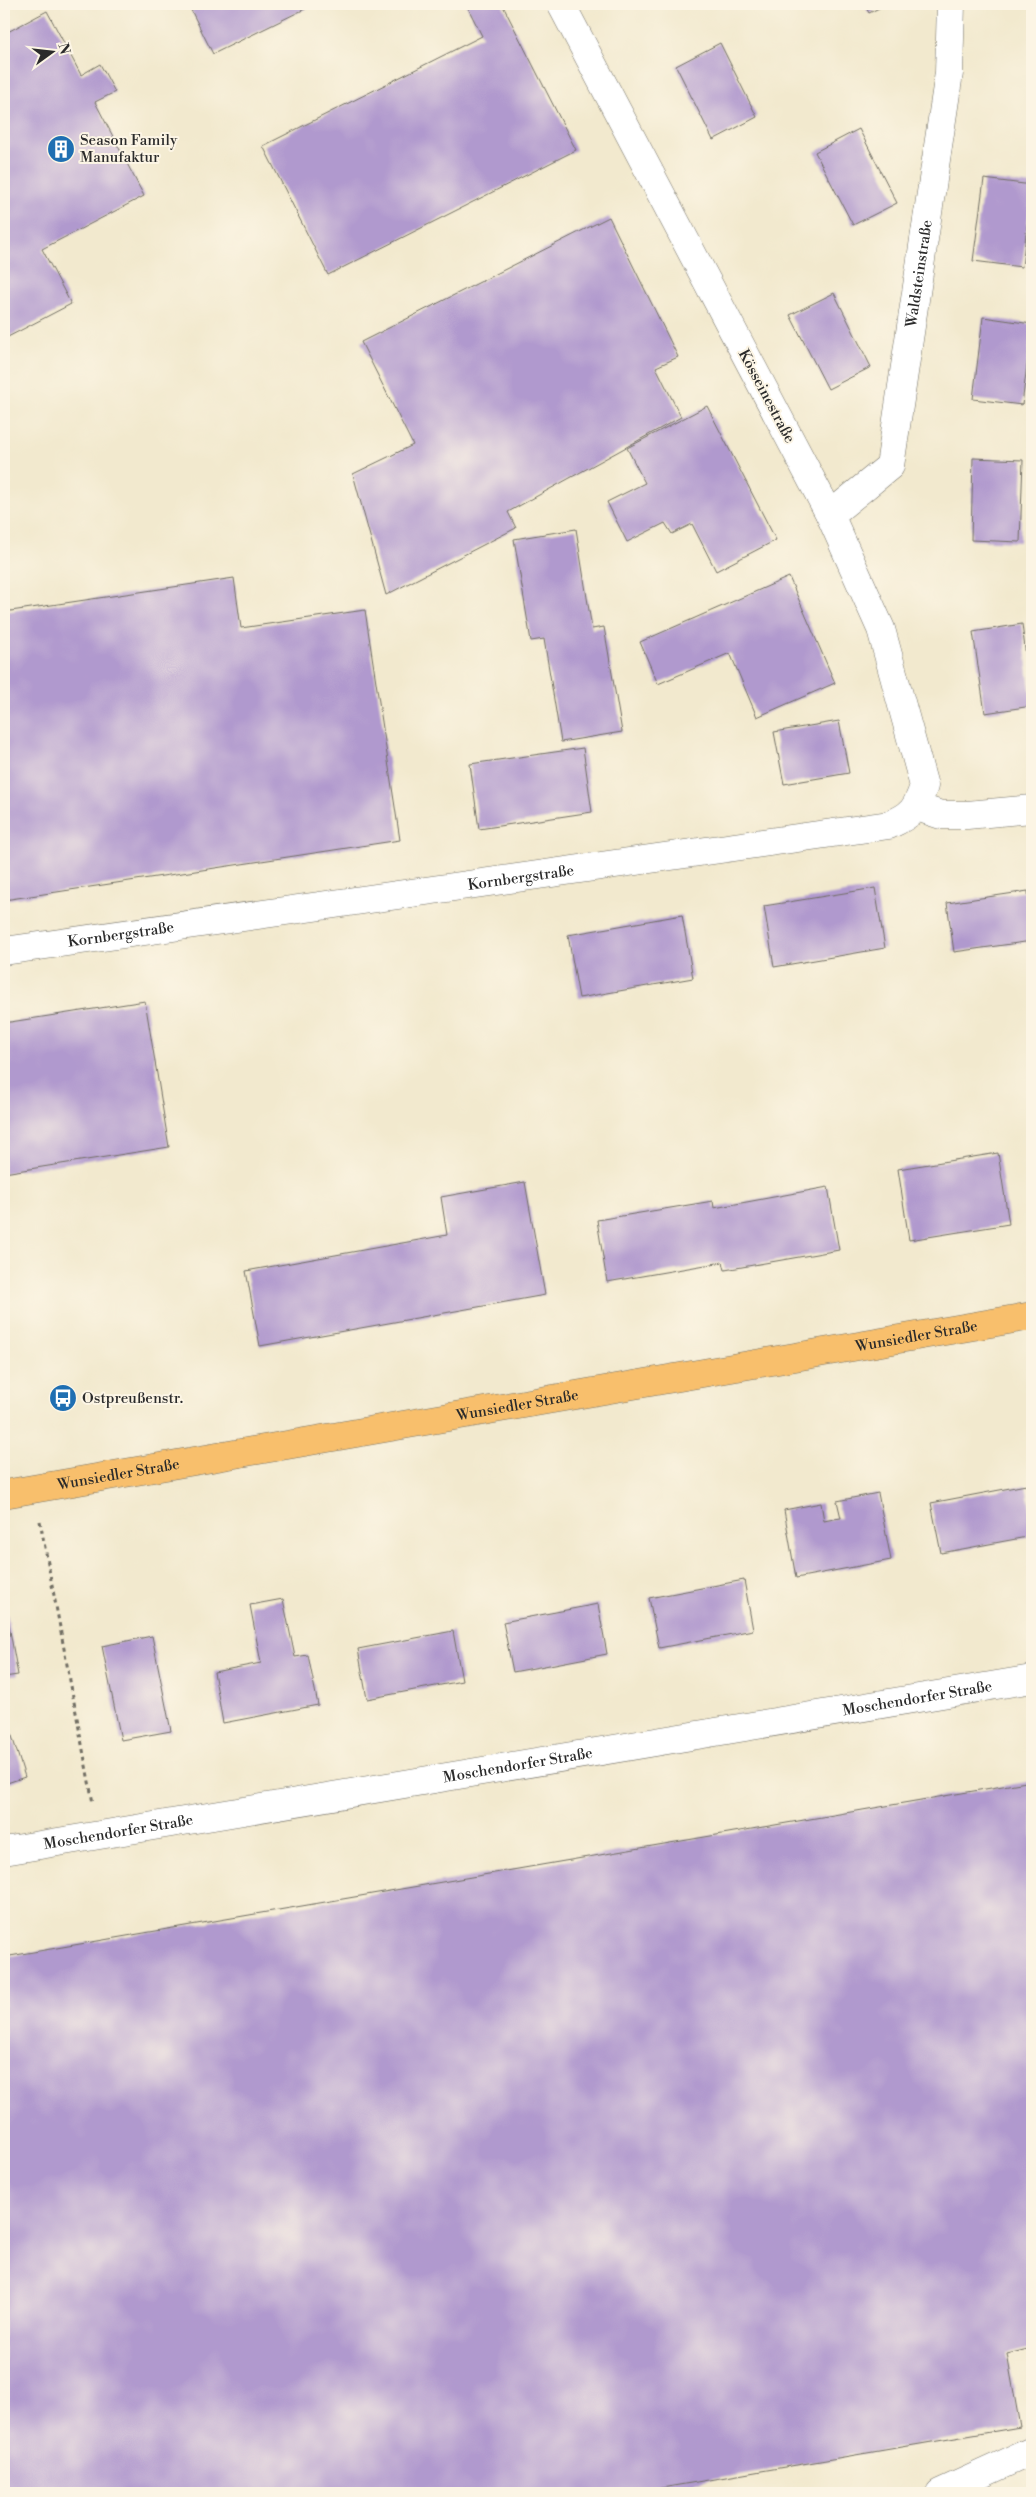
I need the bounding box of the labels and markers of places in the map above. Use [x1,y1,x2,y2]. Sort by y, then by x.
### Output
place label: Season Family Manufaktur [80,131,178,167]
building icon: Season Family Manufaktur [46,134,76,164]
bus stop icon: Ostpreußenstr. [48,1383,78,1413]
place label: Ostpreußenstr. [82,1389,183,1408]

